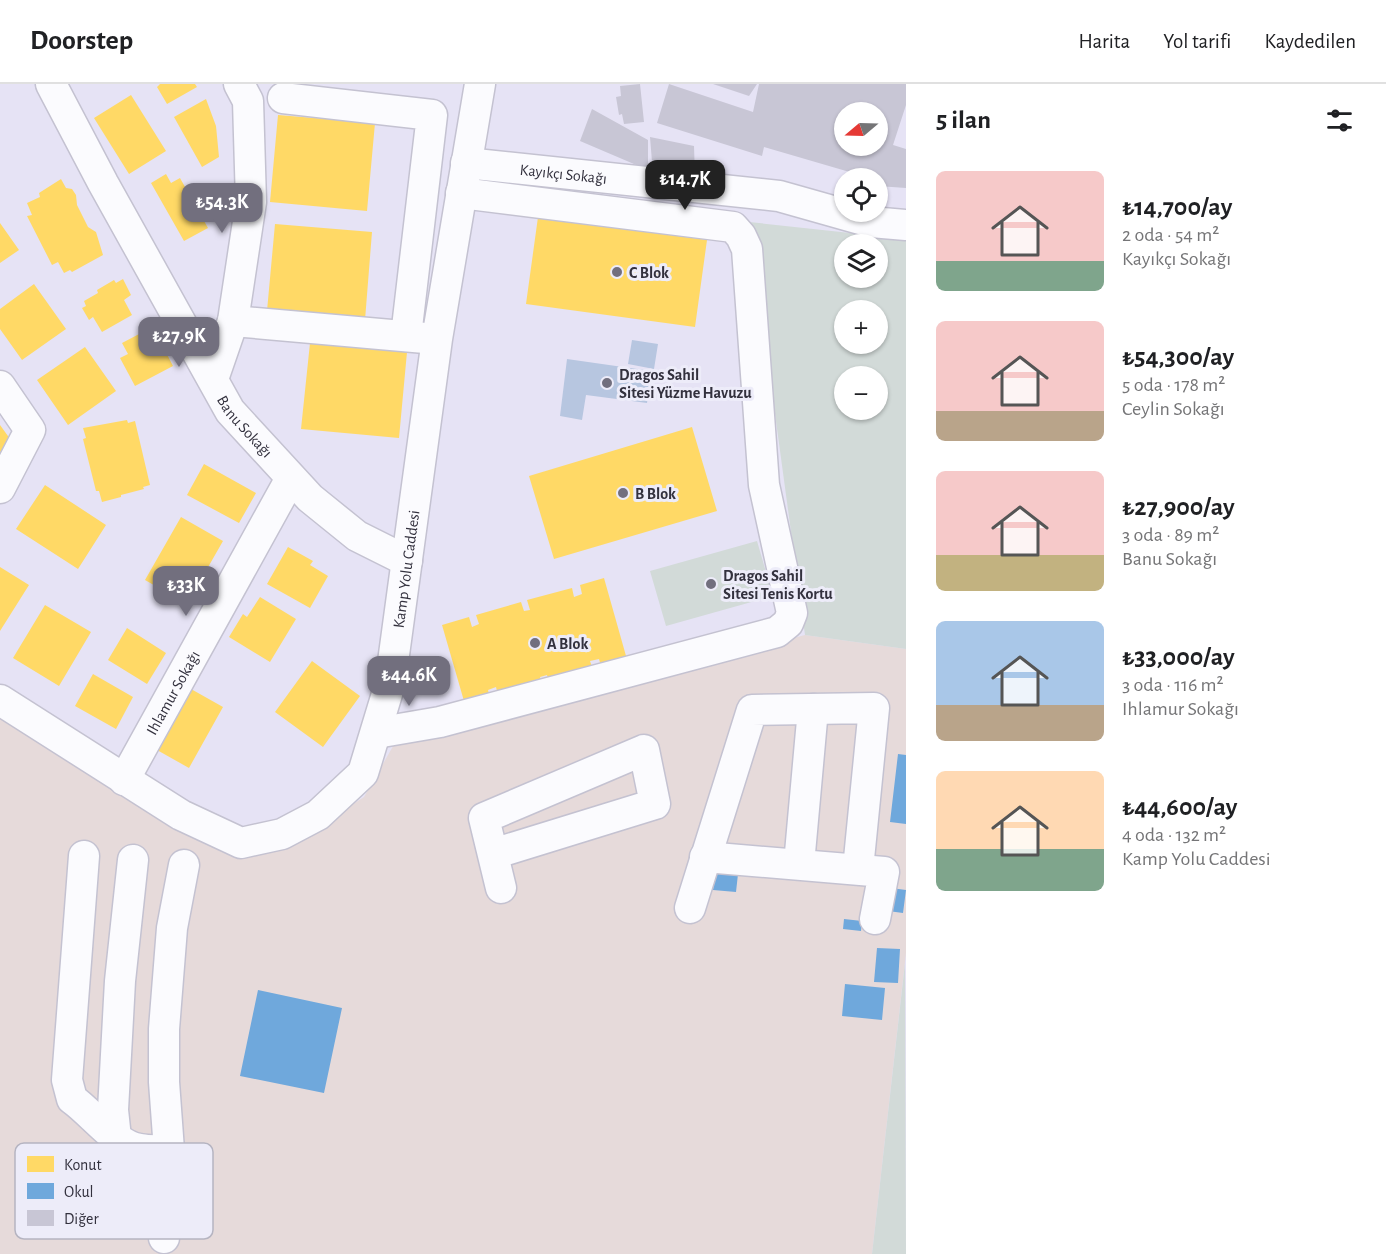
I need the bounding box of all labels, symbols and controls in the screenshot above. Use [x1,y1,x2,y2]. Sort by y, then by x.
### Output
text: Doorstep [30,27,133,55]
text: Harita [1078,31,1130,52]
text: Yol tarifi [1163,31,1231,52]
text: Kaydedilen [1264,31,1356,52]
north arrow [834,102,888,156]
map controls [834,102,888,420]
icon: filters [1323,104,1356,137]
text: 5 ilan [936,107,991,133]
pin: ₺14.7K [636,160,734,211]
street label: Kayıkçı Sokağı [519,162,608,187]
button: locate [834,168,888,222]
text: ₺14.7K [659,169,711,189]
pin: ₺54.3K [173,183,271,234]
text: ₺54.3K [196,192,249,212]
text: ₺14,700/ay [1122,194,1232,220]
icon: home [984,195,1056,267]
text: 2 oda · 54 m² [1122,225,1219,245]
button: layers [834,234,888,288]
text: Kayıkçı Sokağı [1122,249,1231,269]
marker: C Blok [610,265,624,279]
place label: C Blok [629,265,669,281]
button: + [834,300,888,354]
pin: ₺27.9K [130,317,228,368]
text: ₺27.9K [152,326,206,346]
text: ₺54,300/ay [1122,344,1234,370]
icon: home [984,345,1056,417]
button: − [834,366,888,420]
place label: Dragos Sahil Sitesi Yüzme Havuzu [619,367,752,401]
text: 5 oda · 178 m² [1122,375,1225,395]
marker: Dragos Sahil Sitesi Yüzme Havuzu [600,376,614,390]
street label: Banu Sokağı [214,393,275,461]
text: Ceylin Sokağı [1122,399,1225,419]
marker: B Blok [616,486,630,500]
place label: B Blok [635,486,676,502]
text: ₺27,900/ay [1122,494,1235,520]
icon: home [984,495,1056,567]
street label: Kamp Yolu Caddesi [391,509,423,629]
text: 3 oda · 89 m² [1122,525,1219,545]
text: Banu Sokağı [1122,549,1217,569]
pin: ₺33K [150,566,222,617]
place label: Dragos Sahil Sitesi Tenis Kortu [723,568,833,602]
text: ₺33K [167,575,205,595]
marker: Dragos Sahil Sitesi Tenis Kortu [704,577,718,591]
marker: A Blok [528,636,542,650]
place label: A Blok [547,636,588,652]
text: ₺33,000/ay [1122,644,1235,670]
icon: home [984,645,1056,717]
street label: Ihlamur Sokağı [144,648,203,738]
pin: ₺44.6K [360,656,458,707]
text: ₺44.6K [381,665,437,685]
text: 3 oda · 116 m² [1122,675,1224,695]
text: Ihlamur Sokağı [1122,699,1239,719]
text: ₺44,600/ay [1122,794,1237,820]
icon: home [984,795,1056,867]
text: 4 oda · 132 m² [1122,825,1226,845]
text: Kamp Yolu Caddesi [1122,849,1271,869]
legend [15,1143,213,1239]
text: Konut [64,1157,102,1173]
text: Okul [64,1184,94,1200]
text: Diğer [64,1211,99,1227]

